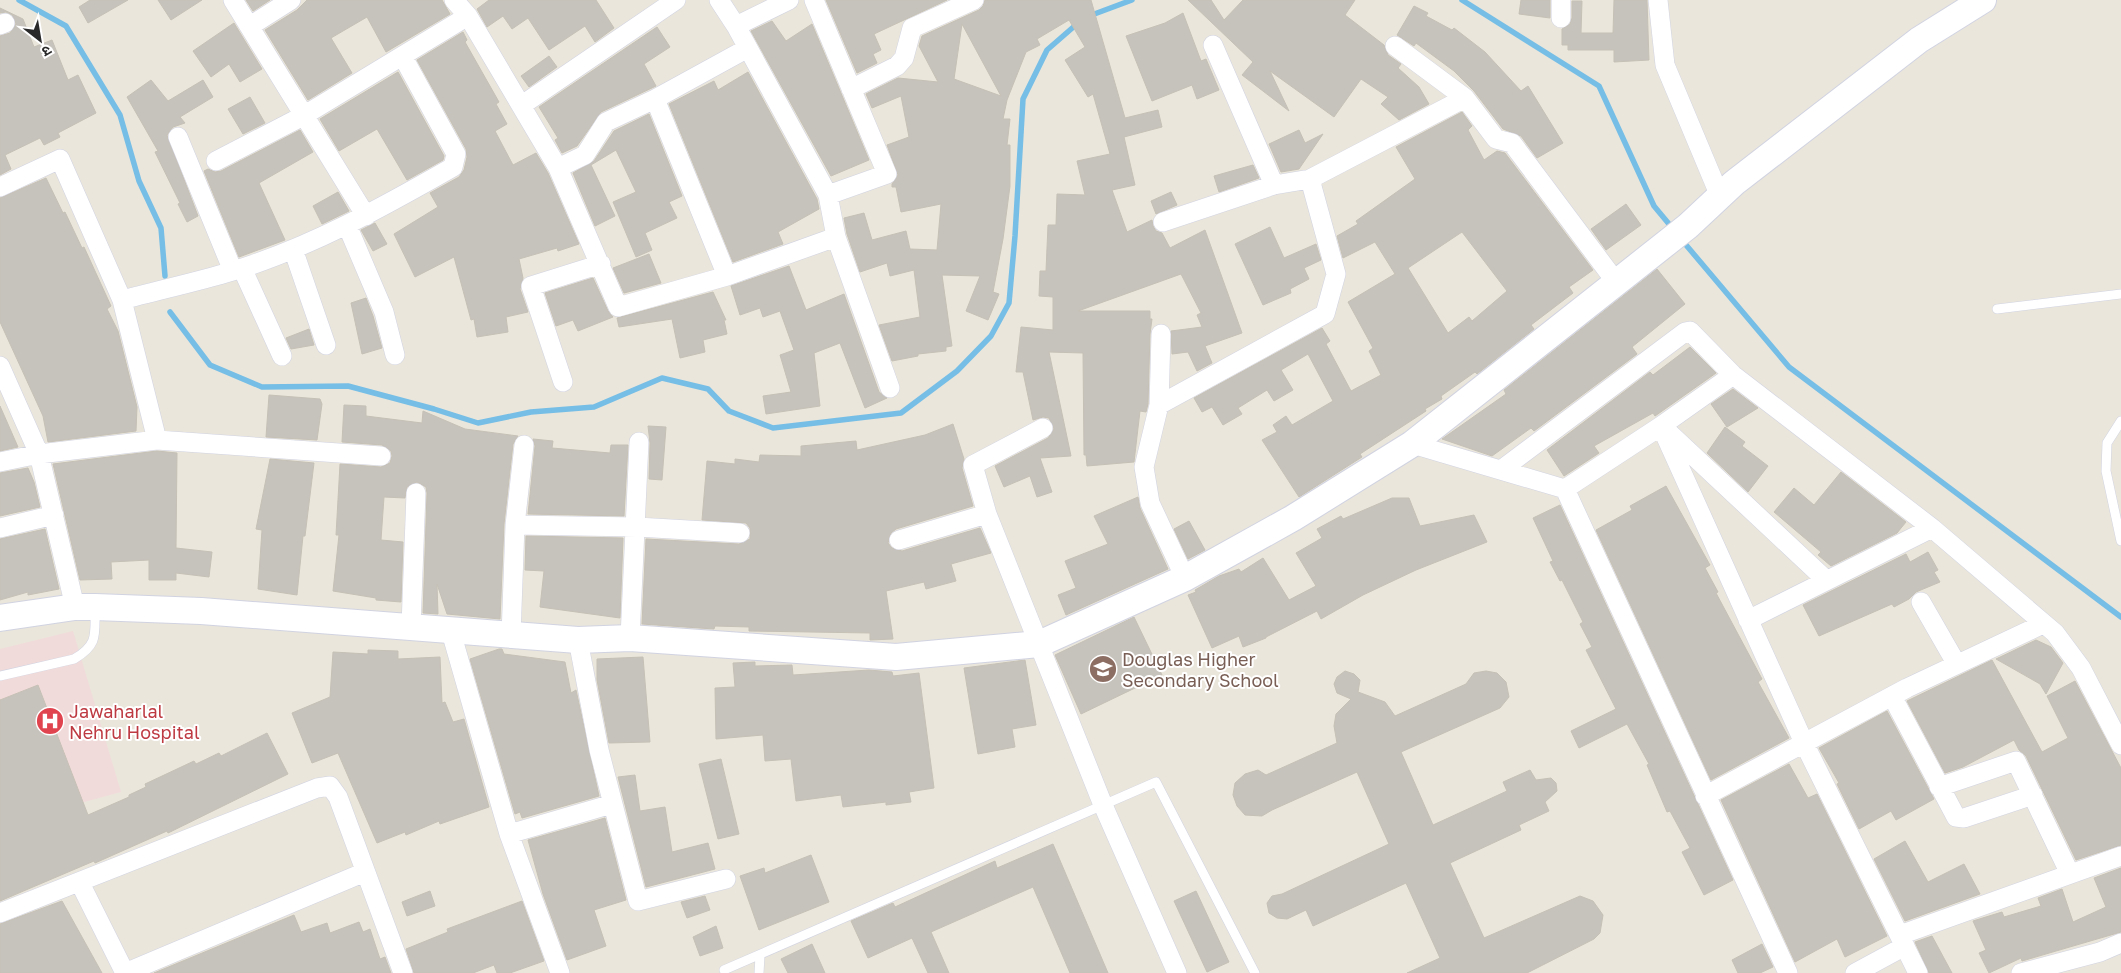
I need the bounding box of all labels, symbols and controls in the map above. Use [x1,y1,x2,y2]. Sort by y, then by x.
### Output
north arrow [15,15,65,65]
text: उ [38,42,55,61]
place label: Douglas Higher Secondary School [1122,648,1279,691]
school or university icon: Douglas Higher Secondary School [1088,654,1118,684]
place label: Jawaharlal Nehru Hospital [69,700,200,743]
hospital icon: Jawaharlal Nehru Hospital [35,706,65,736]

